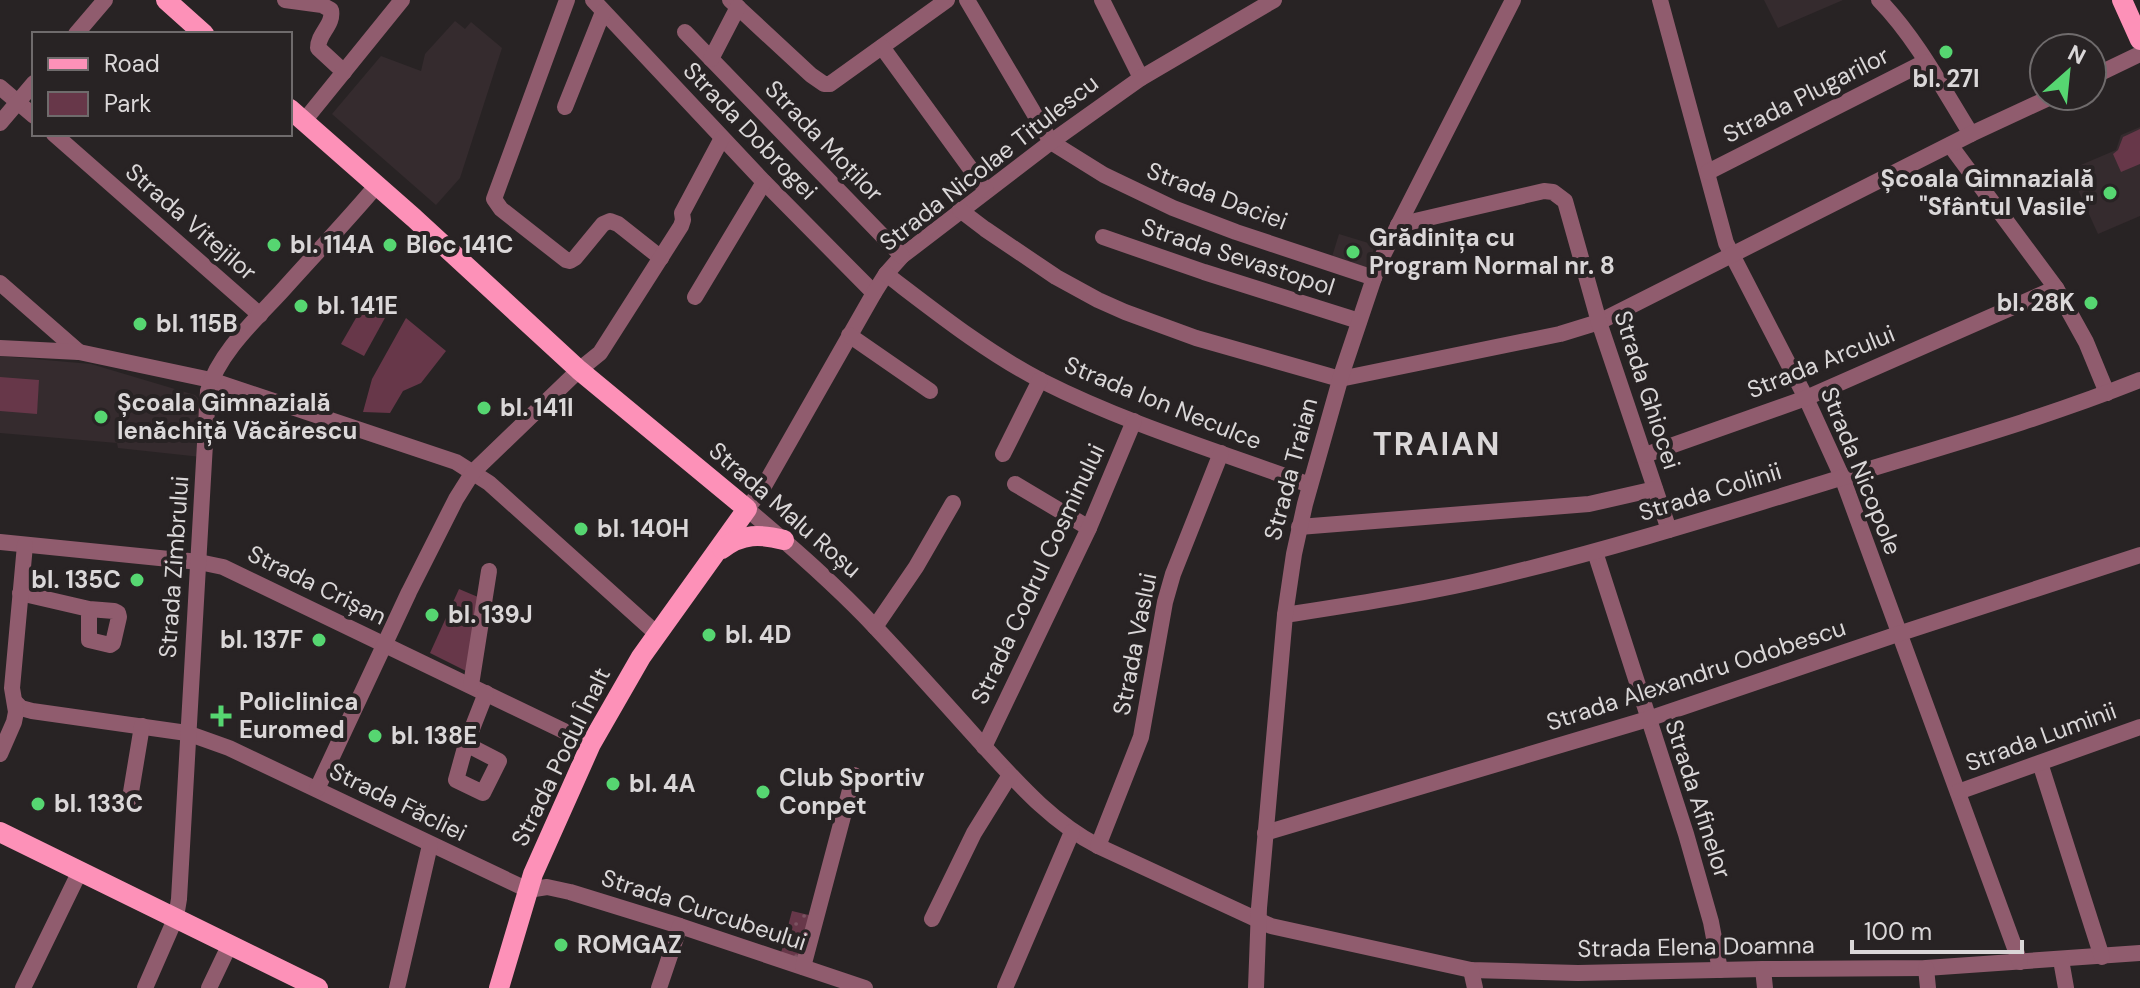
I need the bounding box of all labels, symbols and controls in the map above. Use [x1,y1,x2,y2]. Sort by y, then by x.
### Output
legend [32,32,292,136]
north arrow [2028,32,2108,112]
text: N [2063,38,2091,71]
street label: Strada Plugarilor [1718,39,1894,150]
marker: bl. 27I [1937,43,1955,61]
text: Road [104,48,160,79]
street label: Strada Dobrogei [677,55,824,206]
place label: bl. 27I [1913,63,1979,94]
street label: Strada Nicolae Titulescu [873,67,1104,258]
street label: Strada Moților [759,73,890,208]
text: Park [104,88,151,119]
street label: Strada Daciei [1142,155,1292,237]
street label: Strada Vitejilor [119,156,264,287]
place label: Școala Gimnazială "Sfântul Vasile" [1881,163,2094,222]
marker: Școala Gimnazială "Sfântul Vasile" [2101,184,2119,202]
street label: Strada Sevastopol [1138,211,1339,302]
place label: Grădinița cu Program Normal nr. 8 [1369,222,1615,281]
place label: bl. 114A [290,229,374,260]
place label: Bloc 141C [406,229,513,260]
marker: bl. 114A [265,236,283,254]
marker: Bloc 141C [381,236,399,254]
marker: Grădinița cu Program Normal nr. 8 [1344,243,1362,261]
place label: bl. 28K [1997,287,2075,318]
place label: bl. 141E [317,290,398,321]
marker: bl. 28K [2082,294,2100,312]
marker: bl. 141E [292,297,310,315]
street label: Strada Ghiocei [1607,307,1688,473]
place label: bl. 115B [156,308,238,339]
marker: bl. 115B [131,315,149,333]
street label: Strada Arcului [1742,318,1899,405]
street label: Strada Ion Neculce [1060,349,1266,456]
street label: Strada Nicopole [1814,382,1909,559]
place label: Școala Gimnazială Ienăchiță Văcărescu [117,387,357,447]
place label: bl. 141I [500,392,573,423]
street label: Strada Traian [1257,394,1324,544]
marker: bl. 141I [475,399,493,417]
marker: Școala Gimnazială Ienăchiță Văcărescu [92,408,110,426]
district label: TRAIAN [1373,423,1501,465]
street label: Strada Malu Roșu [703,435,868,584]
street label: Strada Codrul Cosminului [964,439,1112,709]
street label: Strada Colinii [1635,455,1785,528]
street label: Strada Zimbrului [152,475,195,659]
place label: bl. 140H [597,513,689,544]
marker: bl. 140H [572,520,590,538]
street label: Strada Crișan [243,538,392,631]
place label: bl. 135C [31,564,121,595]
street label: Strada Vaslui [1106,570,1164,718]
marker: bl. 135C [128,571,146,589]
place label: bl. 139J [448,599,533,630]
marker: bl. 139J [423,606,441,624]
street label: Strada Alexandru Odobescu [1542,611,1849,738]
place label: bl. 4D [725,619,791,650]
place label: bl. 137F [220,624,303,655]
marker: bl. 4D [700,626,718,644]
marker: bl. 137F [310,631,328,649]
street label: Strada Podul Înalt [504,662,617,851]
place label: Policlinica Euromed [239,686,358,745]
street label: Strada Luminii [1961,695,2121,778]
marker: Policlinica Euromed [210,705,232,727]
street label: Strada Afinelor [1658,716,1739,882]
place label: bl. 138E [391,720,477,751]
marker: bl. 138E [366,727,384,745]
street label: Strada Făcliei [324,755,472,848]
place label: Club Sportiv Conpet [779,762,925,821]
place label: bl. 4A [629,768,695,799]
marker: bl. 4A [604,775,622,793]
marker: Club Sportiv Conpet [754,783,772,801]
place label: bl. 133C [54,788,143,819]
marker: bl. 133C [29,795,47,813]
street label: Strada Curcubeului [598,862,811,957]
scale bar [1852,904,2022,954]
text: 100 m [1864,916,1932,947]
place label: ROMGAZ [577,929,682,960]
street label: Strada Elena Doamna [1577,929,1815,964]
marker: ROMGAZ [552,936,570,954]

